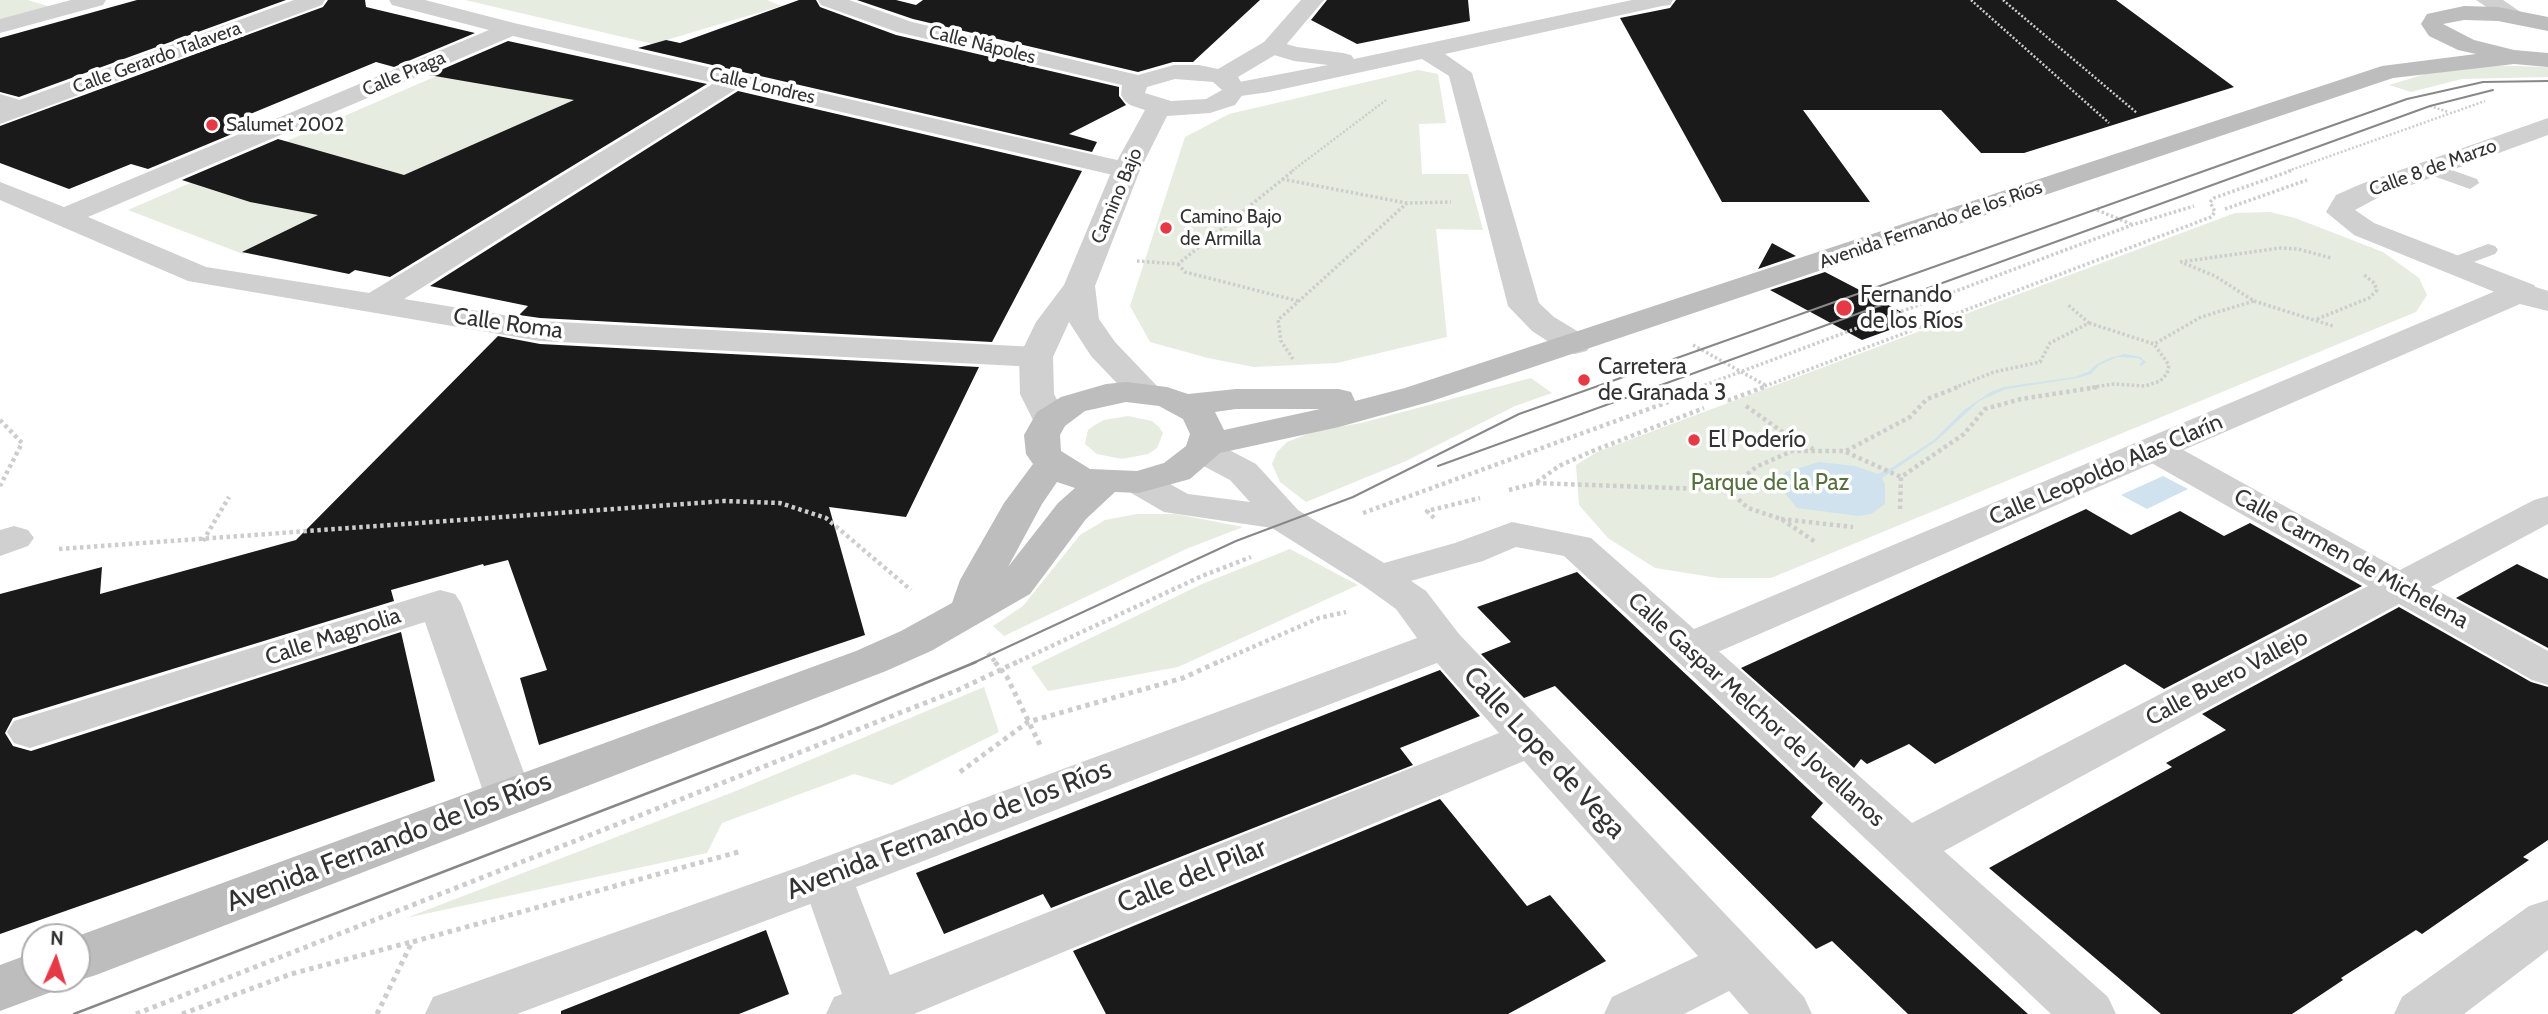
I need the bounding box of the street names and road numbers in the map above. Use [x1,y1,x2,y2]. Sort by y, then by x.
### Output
street label: Calle Gerardo Talavera [70,17,244,99]
street label: Calle Nápoles [926,21,1038,69]
street label: Calle Praga [359,46,449,102]
street label: Calle Londres [707,63,817,109]
street label: Calle 8 de Marzo [2366,134,2500,202]
street label: Camino Bajo [1087,145,1147,247]
street label: Avenida Fernando de los Ríos [1817,176,2045,274]
street label: Calle Roma [452,303,564,345]
street label: Calle Leopoldo Alas Clarín [1985,408,2227,532]
street label: Calle Carmen de Michelena [2229,483,2473,635]
street label: Calle Gaspar Melchor de Jovellanos [1622,587,1890,833]
street label: Calle Magnolia [262,602,404,672]
street label: Calle Buero Vallejo [2141,624,2313,732]
street label: Calle Lope de Vega [1456,660,1632,846]
street label: Avenida Fernando de los Ríos [782,752,1116,908]
street label: Avenida Fernando de los Ríos [222,764,556,920]
street label: Calle del Pilar [1113,831,1271,921]

